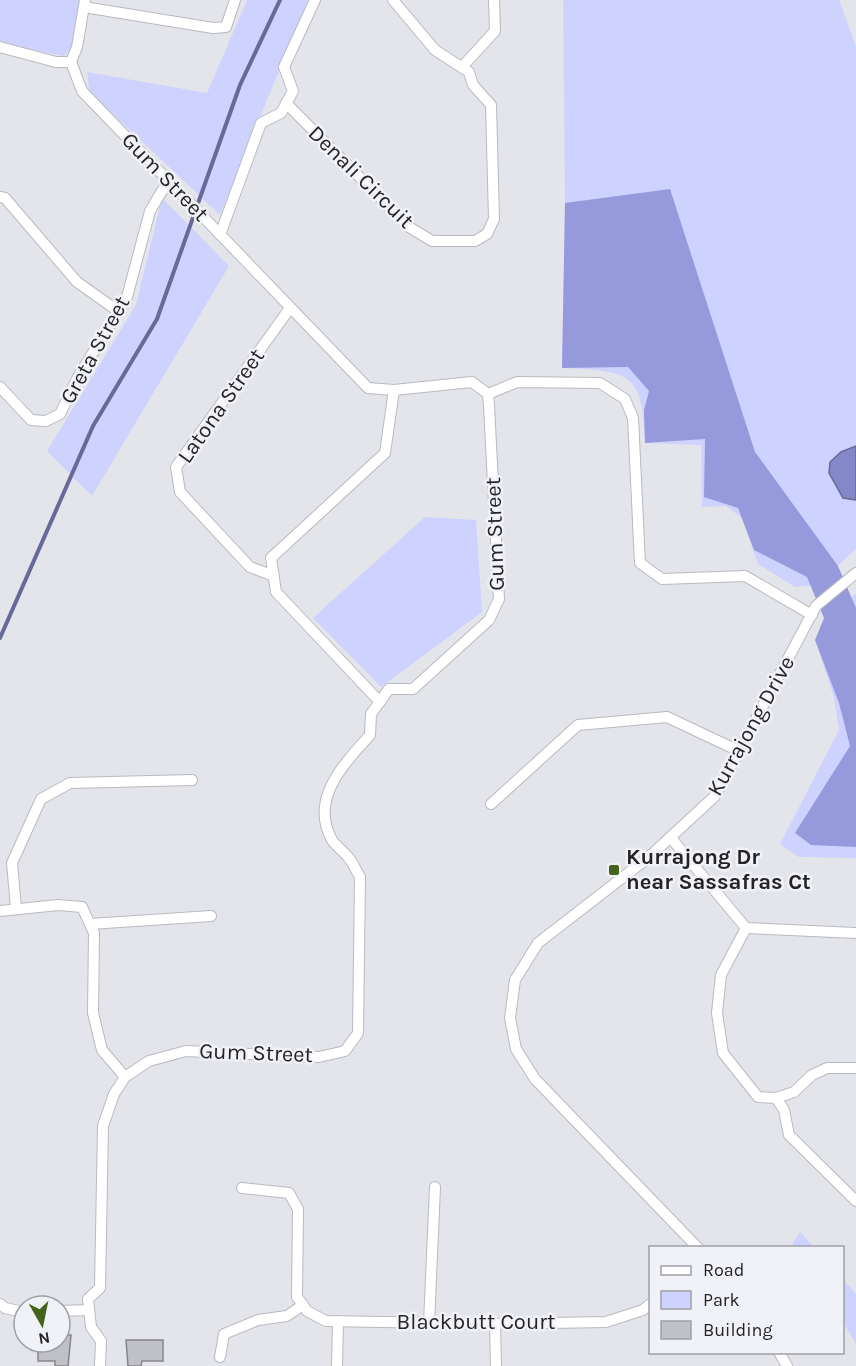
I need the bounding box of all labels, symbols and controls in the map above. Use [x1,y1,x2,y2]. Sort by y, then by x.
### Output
street label: Denali Circuit [303,120,419,234]
street label: Gum Street [116,127,214,227]
street label: Greta Street [55,291,135,409]
street label: Latona Street [172,344,270,468]
street label: Gum Street [480,477,510,591]
street label: Kurrajong Drive [702,652,800,800]
place label: Kurrajong Dr near Sassafras Ct [626,844,811,895]
marker: Kurrajong Dr near Sassafras Ct [607,863,621,877]
street label: Gum Street [199,1038,313,1068]
legend [649,1246,844,1354]
text: Road [703,1259,744,1281]
text: Park [703,1289,740,1311]
north arrow [12,1294,72,1354]
street label: Blackbutt Court [397,1309,555,1335]
text: Building [703,1319,773,1341]
text: N [37,1328,51,1349]

